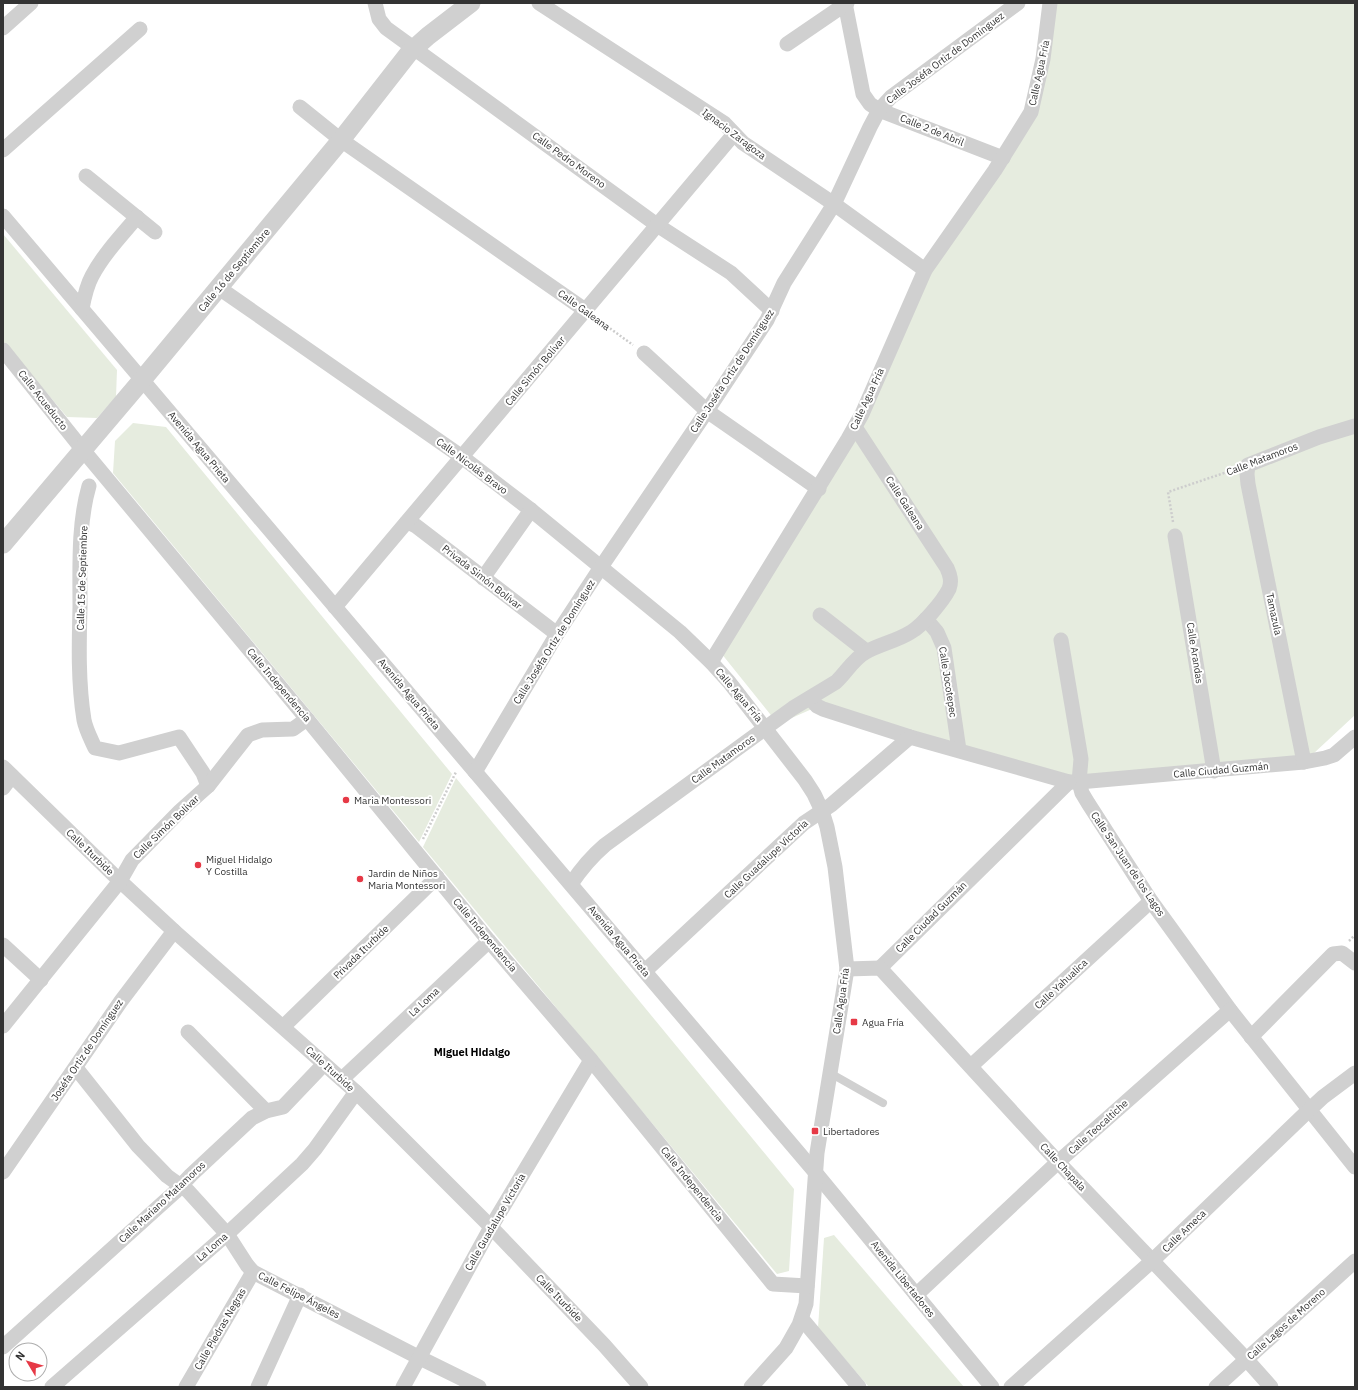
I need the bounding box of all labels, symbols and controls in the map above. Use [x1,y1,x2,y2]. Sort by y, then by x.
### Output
street label: Calle Joséfa Ortiz de Domínguez [883,9,1007,107]
street label: Calle Agua Fría [1026,38,1052,107]
street label: Ignacio Zaragoza [699,106,769,163]
street label: Calle 2 de Abril [898,111,966,149]
street label: Calle Pedro Moreno [530,129,609,191]
street label: Calle 16 de Septiembre [195,225,273,314]
street label: Calle Galeana [555,287,613,334]
street label: Calle Joséfa Ortiz de Domínguez [687,307,777,435]
street label: Calle Simón Bolívar [502,333,568,408]
street label: Calle Agua Fría [847,365,887,432]
street label: Calle Acueducto [15,367,71,433]
street label: Avenida Agua Prieta [165,408,233,486]
street label: Calle Nicolás Bravo [434,435,511,497]
street label: Calle Matamoros [1224,439,1300,479]
street label: Calle Galeana [883,474,928,533]
street label: Calle 15 de Septiembre [74,525,90,631]
street label: Privada Simón Bolívar [440,542,525,612]
street label: Calle Joséfa Ortiz de Domínguez [510,577,598,707]
street label: Tamazula [1263,592,1285,637]
street label: Calle Arandas [1184,621,1206,685]
street label: Calle Independencia [244,645,314,725]
street label: Calle Jocotepec [936,646,960,718]
street label: Avenida Agua Prieta [375,655,443,733]
street label: Calle Agua Fría [713,665,766,725]
street label: Calle Matamoros [689,731,757,786]
street label: Calle Ciudad Guzmán [1173,759,1269,781]
street label: Calle Simón Bolívar [130,792,202,862]
place label: Maria Montessori [354,794,431,807]
marker: Maria Montessori [341,795,351,805]
street label: Calle San Juan de los Lagos [1088,809,1168,919]
street label: Calle Guadalupe Victoria [721,816,811,901]
street label: Calle Iturbide [63,826,117,878]
place label: Miguel Hidalgo Y Costilla [206,853,273,878]
marker: Miguel Hidalgo Y Costilla [193,860,203,870]
place label: Jardin de Niños Maria Montessori [368,867,445,892]
marker: Jardin de Niños Maria Montessori [355,874,365,884]
street label: Calle Ciudad Guzmán [893,879,969,955]
street label: Calle Independencia [450,895,520,975]
street label: Avenida Agua Prieta [585,902,653,980]
street label: Privada Iturbide [330,922,392,982]
street label: Calle Yahualica [1032,956,1091,1012]
street label: Calle Agua Fría [830,966,852,1035]
street label: La Loma [406,984,443,1019]
street label: Joséfa Ortiz de Domínguez [48,996,126,1103]
place label: Agua Fría [862,1016,905,1029]
marker: Agua Fría [849,1017,859,1027]
street label: Calle Iturbide [303,1044,357,1095]
district label: Miguel Hidalgo [434,1045,510,1059]
street label: Calle Teocaltiche [1065,1096,1131,1157]
place label: Libertadores [823,1125,880,1138]
marker: Libertadores [810,1126,820,1136]
street label: Calle Chapala [1037,1140,1089,1194]
street label: Calle Independencia [658,1144,727,1225]
street label: Calle Mariano Matamoros [116,1158,208,1246]
street label: Calle Guadalupe Victoria [462,1170,528,1273]
street label: Calle Ameca [1159,1206,1209,1255]
street label: La Loma [194,1229,231,1264]
street label: Avenida Libertadores [868,1238,938,1320]
street label: Calle Felipe Ángeles [256,1269,342,1321]
street label: Calle Iturbide [533,1271,585,1325]
street label: Calle Lagos de Moreno [1244,1285,1328,1363]
street label: Calle Piedras Negras [191,1286,249,1372]
north arrow [8,1342,48,1382]
text: N [12,1348,28,1363]

